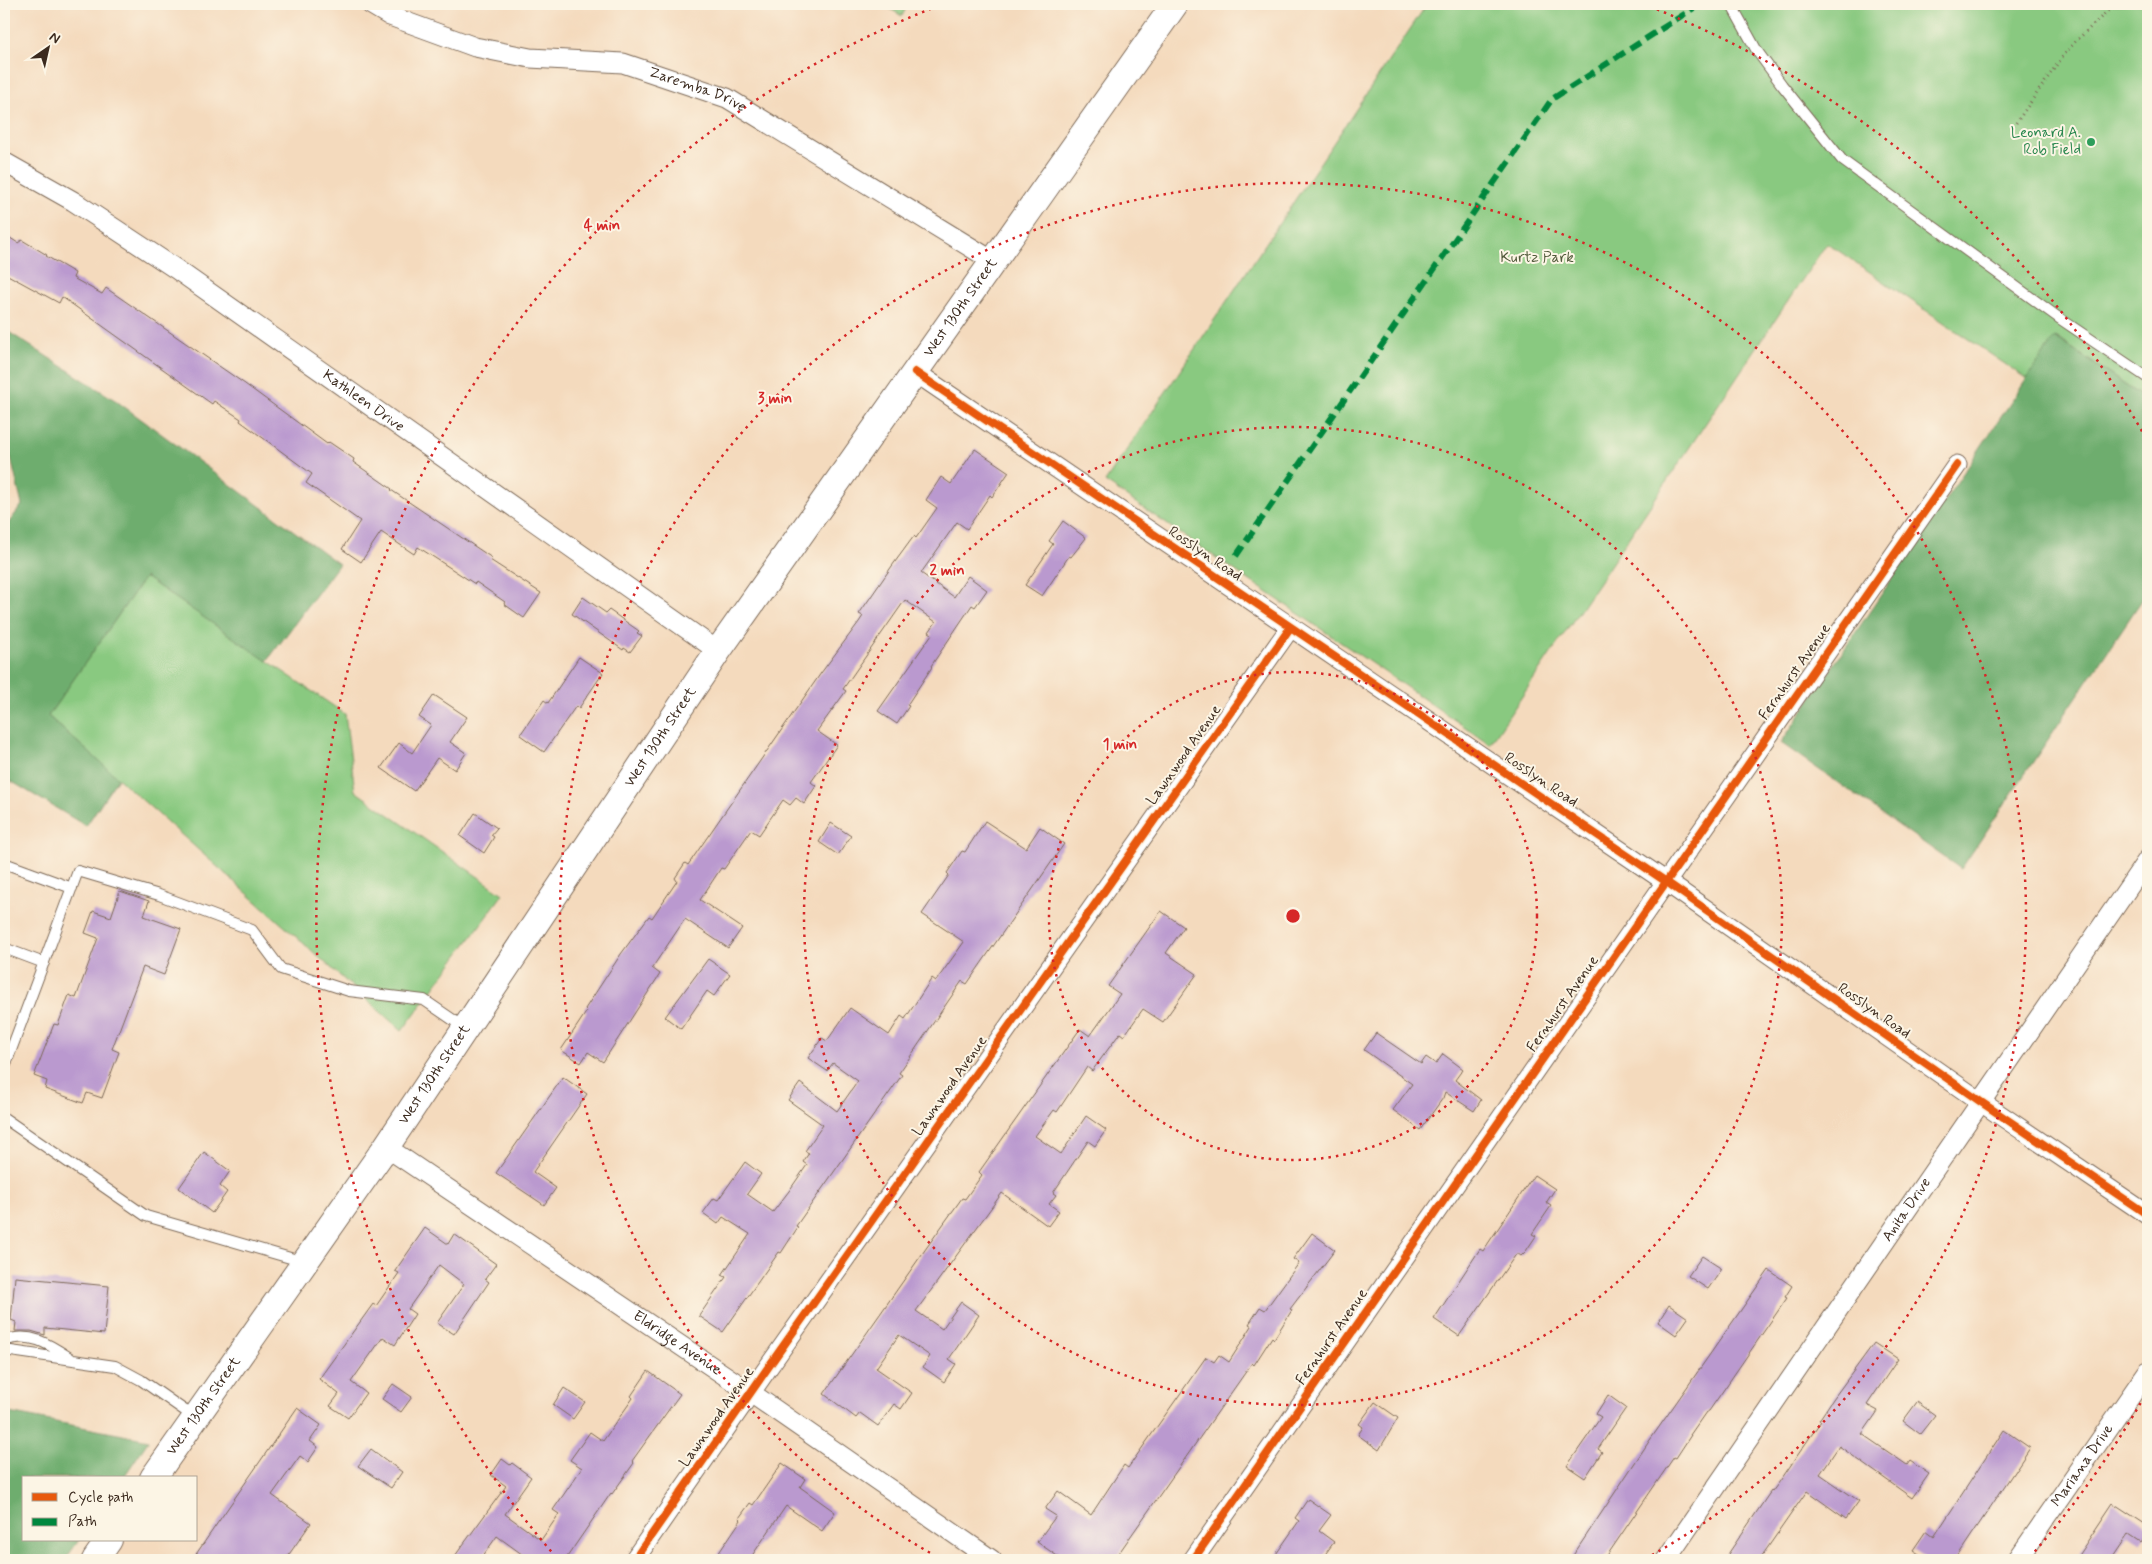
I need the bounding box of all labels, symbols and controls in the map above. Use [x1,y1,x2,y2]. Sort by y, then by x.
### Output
north arrow [22,22,72,72]
text: N [46,28,64,48]
street label: Zaremba Drive [646,62,750,117]
place label: Leonard A. Rob Field [2011,123,2081,160]
marker: Leonard A. Rob Field [2085,136,2097,148]
text: 4 min [584,216,620,236]
park label: Kurtz Park [1500,248,1574,268]
street label: West 130th Street [919,254,1002,361]
street label: Kathleen Drive [319,365,408,437]
text: 3 min [758,389,792,409]
street label: Rosslyn Road [1164,522,1246,586]
text: 2 min [929,561,965,581]
street label: Fernhurst Avenue [1754,620,1836,724]
street label: West 130th Street [620,683,701,791]
street label: Lawnwood Avenue [1142,701,1226,809]
text: 1 min [1103,735,1137,755]
street label: Rosslyn Road [1500,748,1582,812]
centre of rings [1284,907,1302,925]
street label: Fernhurst Avenue [1522,952,1604,1056]
street label: Rosslyn Road [1833,978,1915,1044]
street label: West 130th Street [394,1020,475,1129]
street label: Lawnwood Avenue [908,1032,992,1140]
street label: Anita Drive [1878,1174,1936,1246]
street label: Fernhurst Avenue [1291,1285,1373,1389]
street label: Eldridge Avenue [629,1306,725,1380]
street label: West 130th Street [162,1352,246,1459]
street label: Lawnwood Avenue [675,1363,759,1471]
street label: Mariana Drive [2047,1420,2118,1511]
legend [22,1476,198,1542]
text: Cycle path [68,1488,133,1508]
text: Path [68,1512,97,1532]

